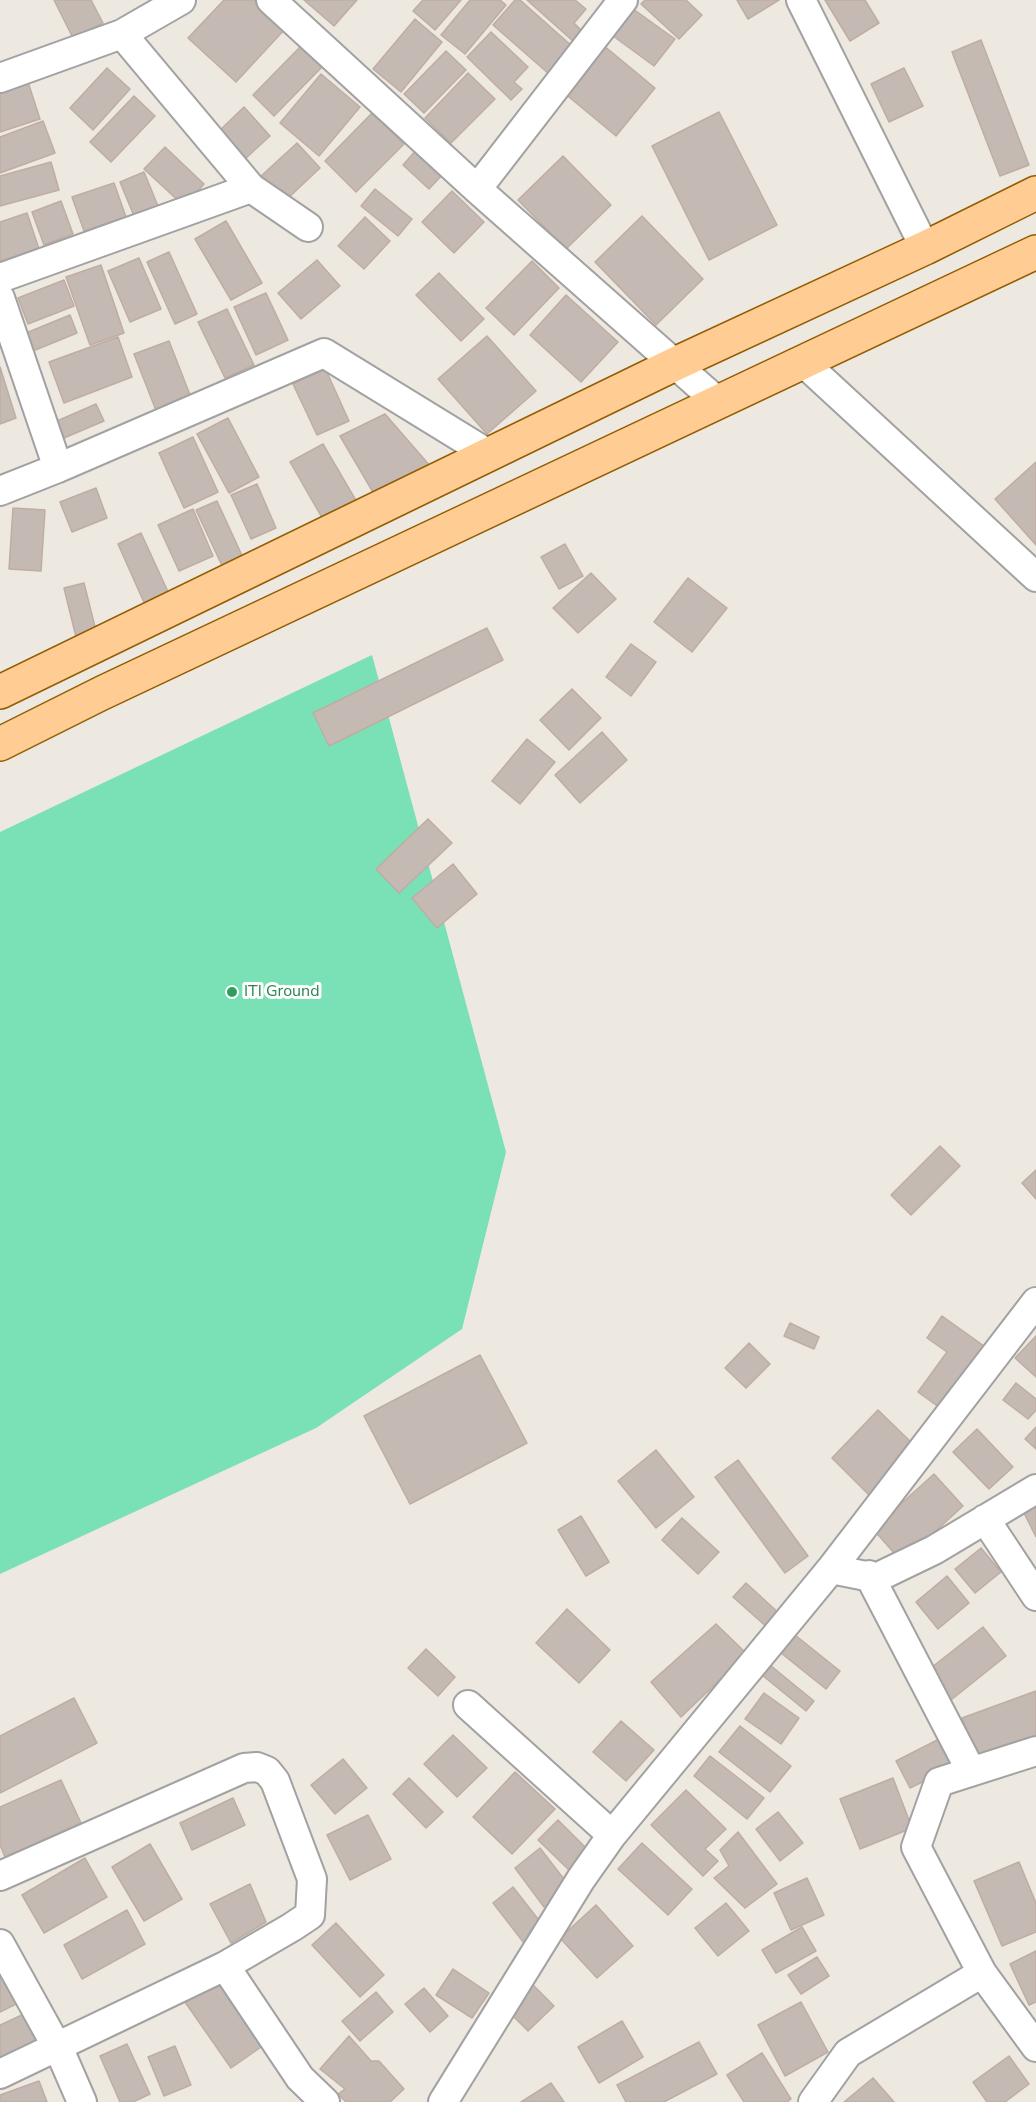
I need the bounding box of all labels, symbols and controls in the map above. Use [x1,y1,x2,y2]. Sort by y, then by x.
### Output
place label: ITI Ground [244,982,319,1002]
marker: ITI Ground [225,985,239,999]

